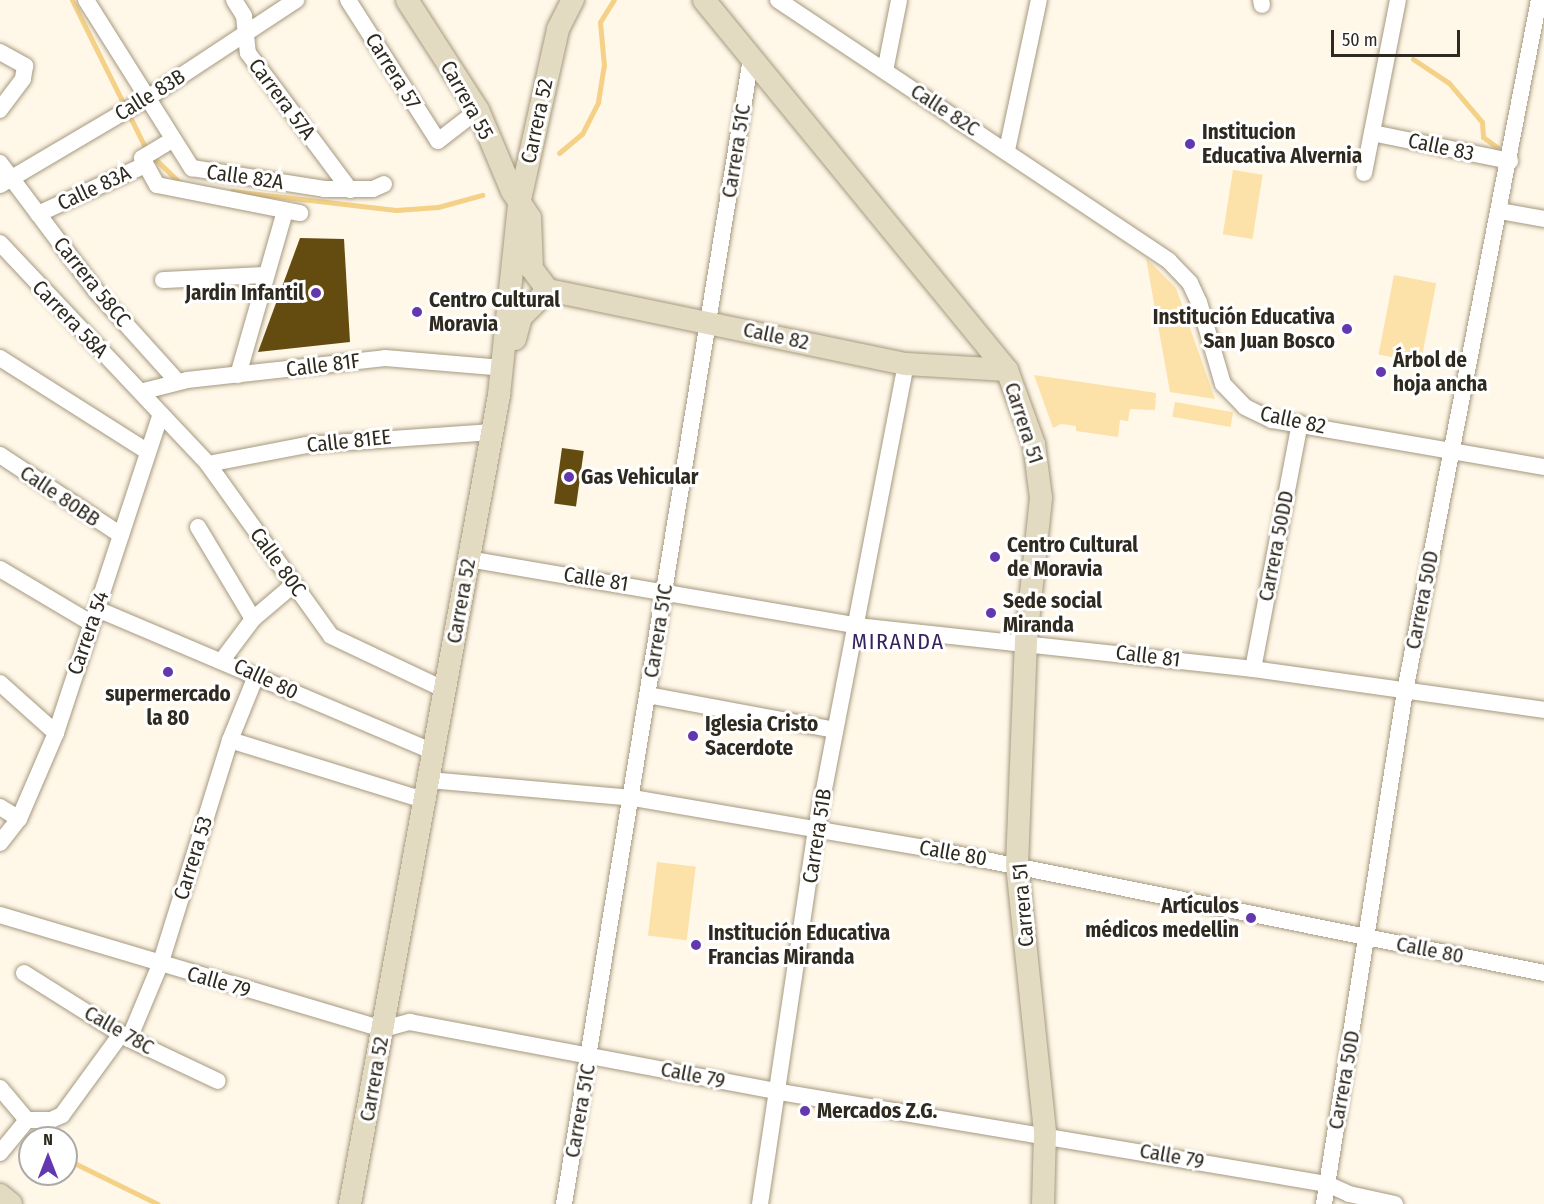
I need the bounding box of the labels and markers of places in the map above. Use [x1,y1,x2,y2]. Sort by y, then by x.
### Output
place label: Institucion Educativa Alvernia [1202,119,1362,169]
marker: Institucion Educativa Alvernia [1183,137,1197,151]
place label: Jardin Infantil [185,280,304,306]
marker: Jardin Infantil [309,286,323,300]
place label: Centro Cultural Moravia [429,287,560,337]
place label: Institución Educativa San Juan Bosco [1153,304,1335,354]
marker: Centro Cultural Moravia [410,305,424,319]
marker: Institución Educativa San Juan Bosco [1340,322,1354,336]
place label: Árbol de hoja ancha [1393,347,1487,397]
marker: Árbol de hoja ancha [1374,365,1388,379]
place label: Gas Vehicular [581,464,699,490]
marker: Gas Vehicular [562,470,576,484]
place label: Centro Cultural de Moravia [1007,532,1138,582]
marker: Centro Cultural de Moravia [988,550,1002,564]
place label: Sede social Miranda [1003,588,1102,638]
marker: Sede social Miranda [984,606,998,620]
marker: supermercado la 80 [161,665,175,679]
place label: supermercado la 80 [105,681,231,731]
place label: Iglesia Cristo Sacerdote [705,711,818,761]
marker: Iglesia Cristo Sacerdote [686,729,700,743]
place label: Artículos médicos medellin [1085,893,1239,943]
marker: Artículos médicos medellin [1244,911,1258,925]
place label: Institución Educativa Francias Miranda [708,920,890,970]
marker: Institución Educativa Francias Miranda [689,938,703,952]
place label: Mercados Z.G. [817,1098,937,1124]
marker: Mercados Z.G. [798,1104,812,1118]

